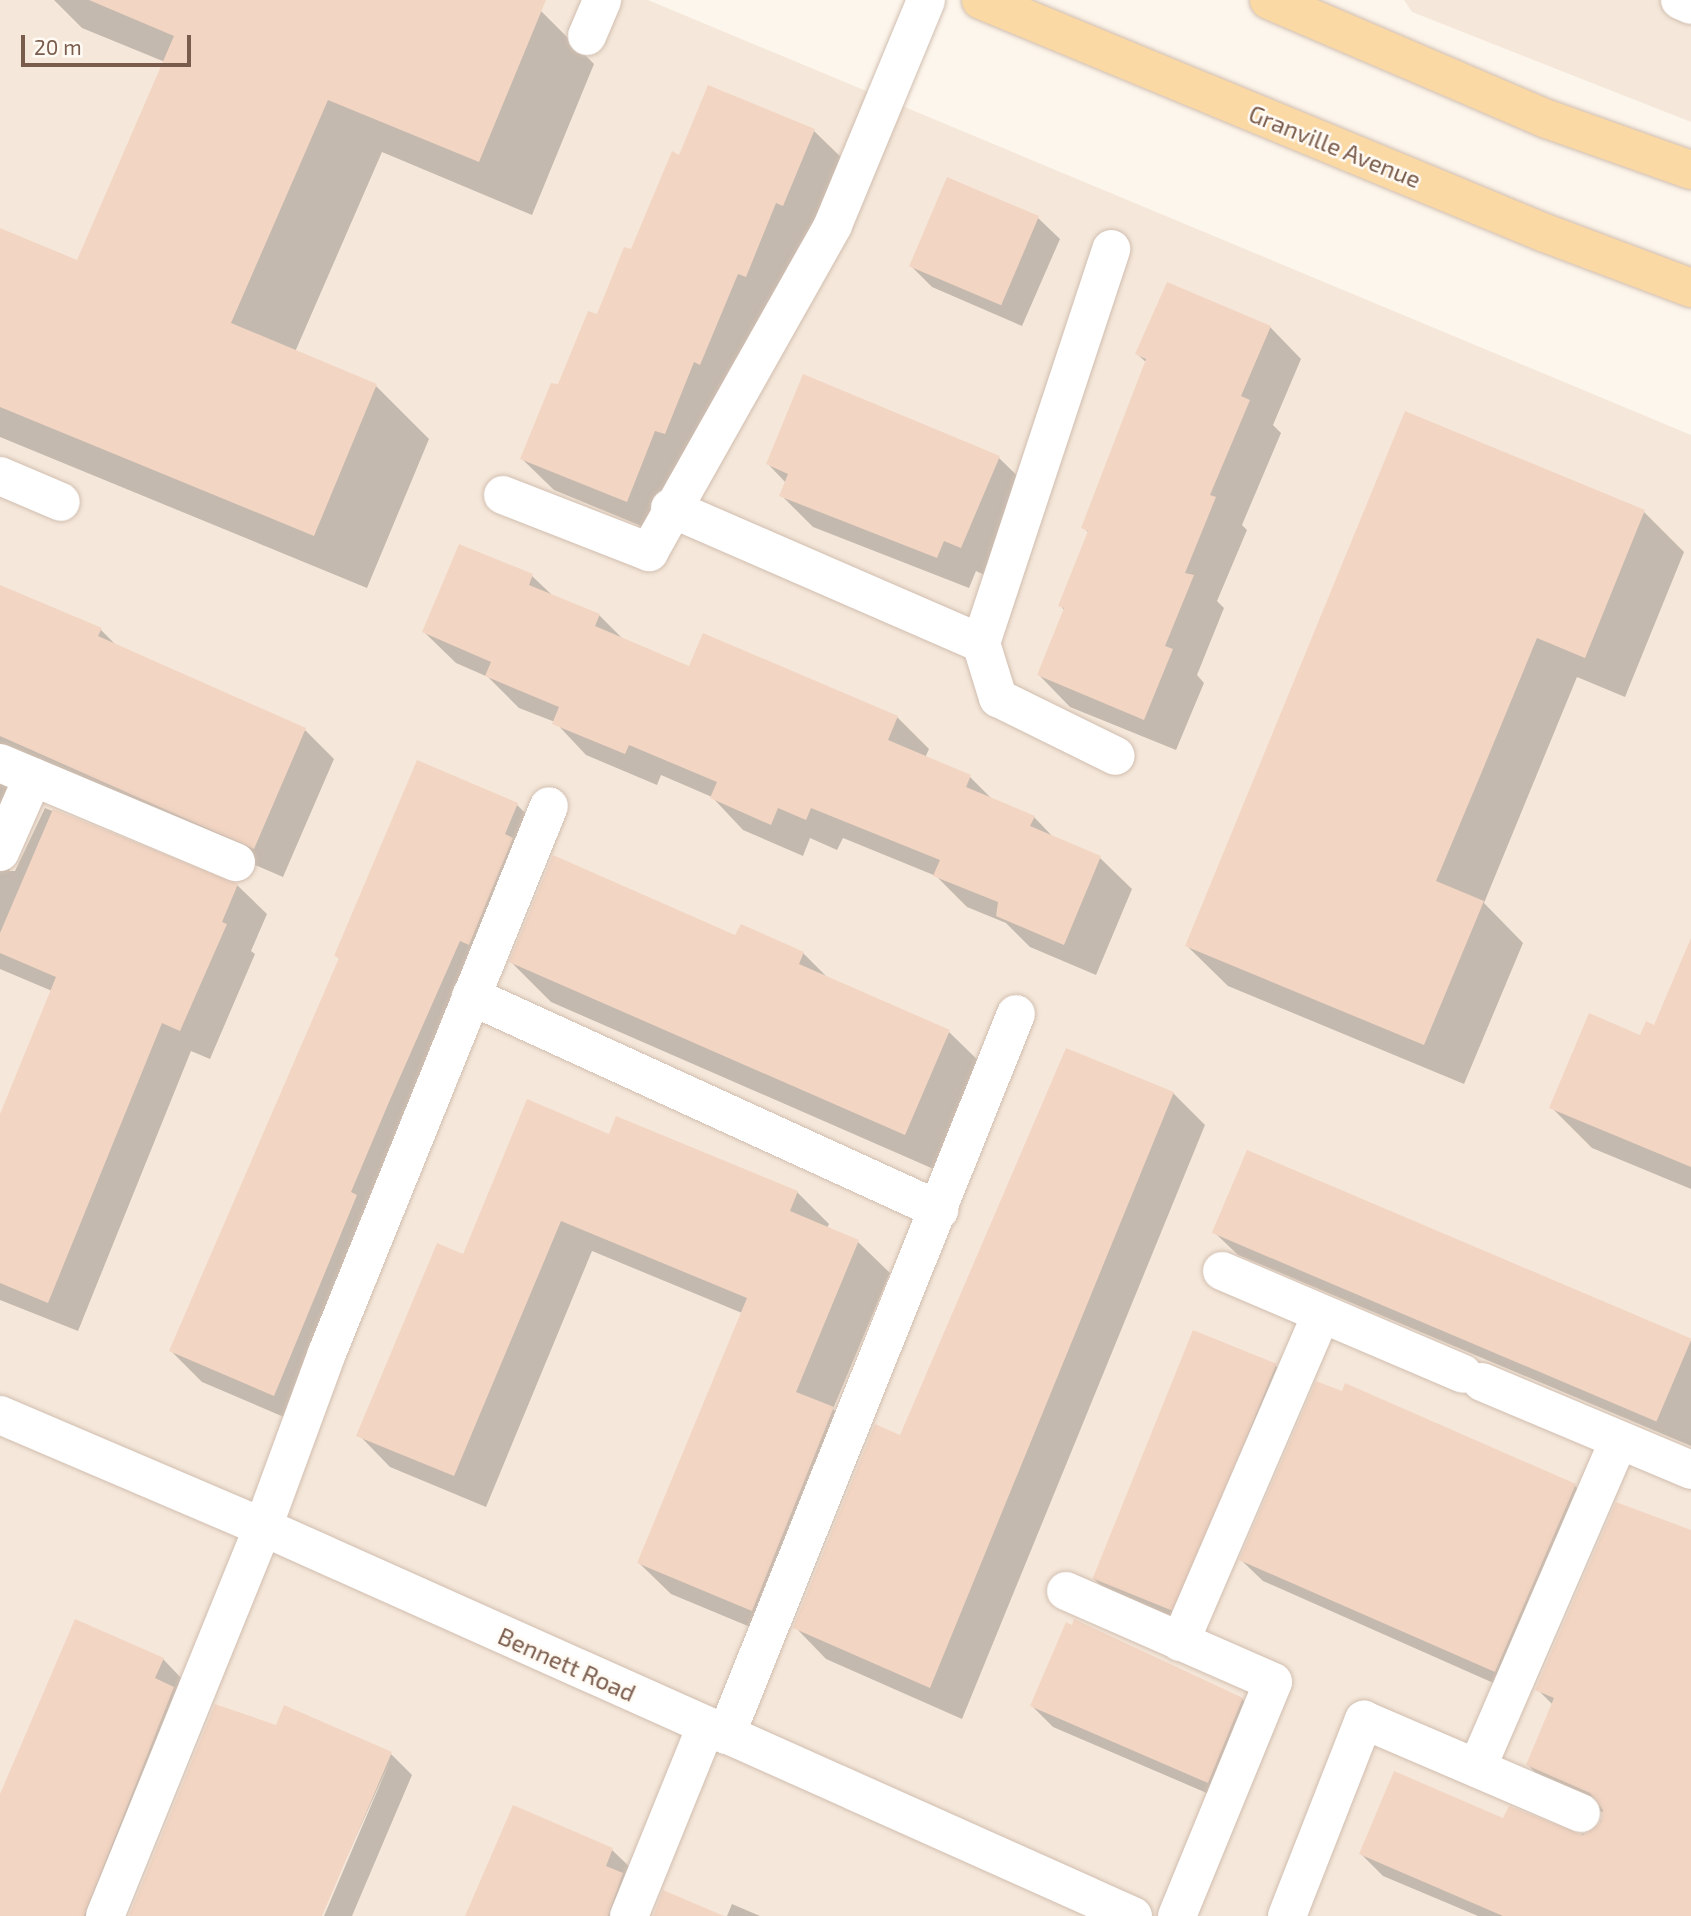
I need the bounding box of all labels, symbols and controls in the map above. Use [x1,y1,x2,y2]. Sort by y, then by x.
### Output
scale bar [24,21,194,65]
text: 20 m [34,34,82,59]
street label: Granville Avenue [1245,98,1425,194]
street label: Bennett Road [494,1621,640,1707]

